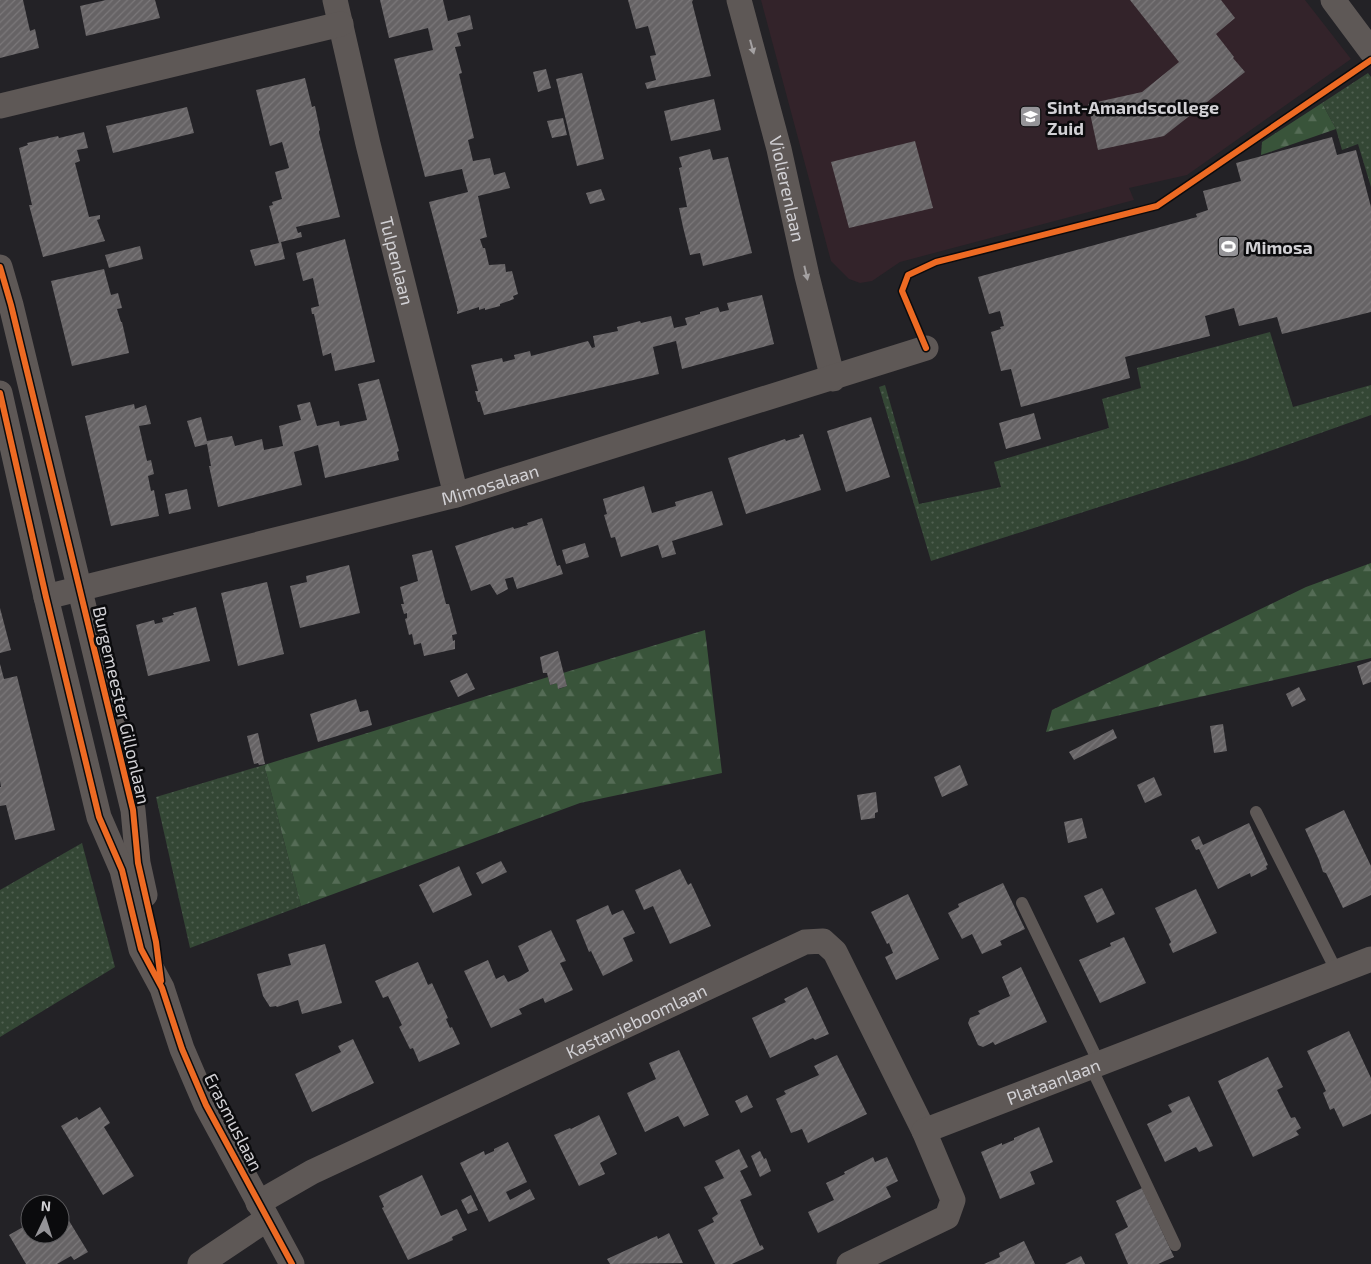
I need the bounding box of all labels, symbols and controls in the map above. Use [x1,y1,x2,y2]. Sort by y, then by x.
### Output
one-way arrow [748,40,756,55]
place label: Sint-Amandscollege Zuid [1047,96,1219,139]
school or university icon: Sint-Amandscollege Zuid [1019,105,1043,129]
street label: Violierenlaan [765,133,810,244]
street label: Tulpenlaan [376,214,419,307]
sports icon: Mimosa [1217,235,1241,259]
place label: Mimosa [1245,236,1313,258]
one-way arrow [802,266,810,281]
street label: Mimosalaan [439,459,541,509]
street label: Burgemeester Gillonlaan [89,604,155,806]
street label: Kastanjeboomlaan [562,978,710,1063]
street label: Plataanlaan [1003,1053,1103,1109]
street label: Erasmuslaan [200,1069,268,1175]
north arrow [20,1194,70,1244]
text: N [40,1197,52,1214]

